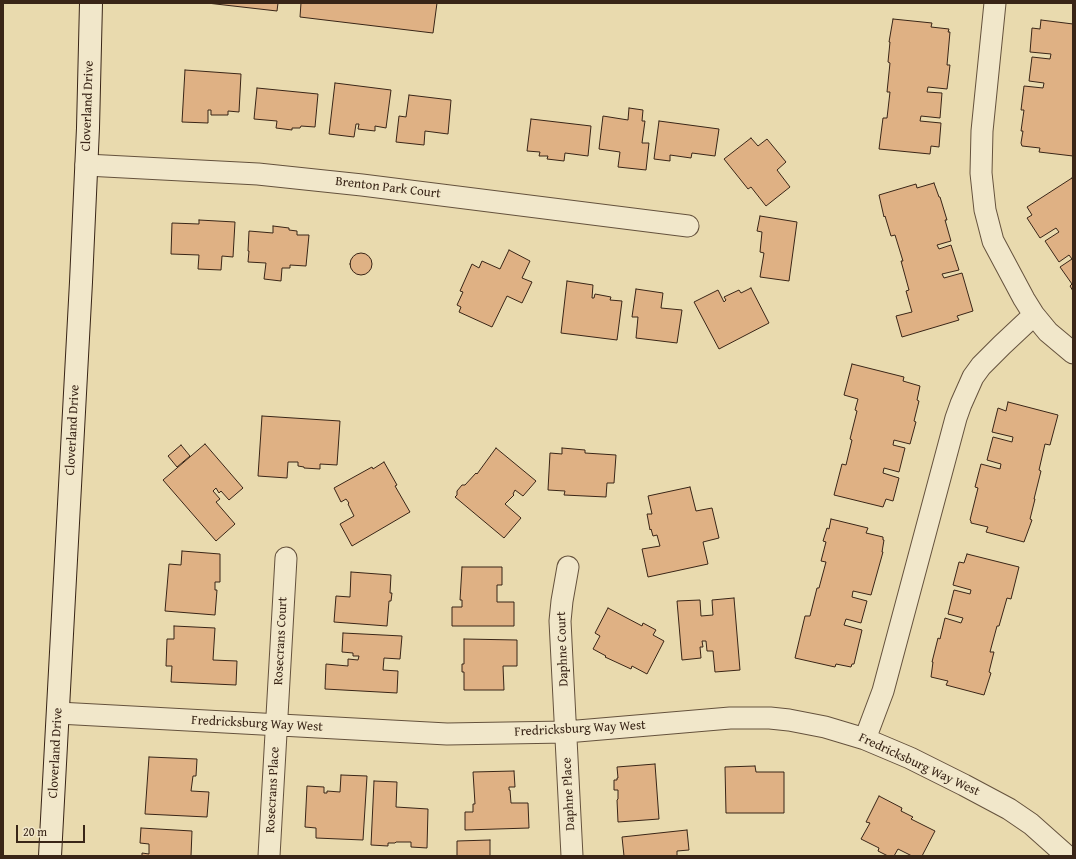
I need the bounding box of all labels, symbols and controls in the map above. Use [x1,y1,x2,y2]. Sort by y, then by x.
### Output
street label: Cloverland Drive [79,60,97,152]
street label: Brenton Park Court [334,174,442,202]
street label: Cloverland Drive [63,384,83,476]
street label: Rosecrans Court [271,596,291,686]
street label: Daphne Court [554,611,572,687]
street label: Cloverland Drive [46,707,66,799]
street label: Fredricksburg Way West [191,713,323,735]
street label: Fredricksburg Way West [514,718,646,740]
street label: Fredricksburg Way West [856,730,982,800]
street label: Rosecrans Place [263,746,283,834]
street label: Daphne Place [559,757,579,831]
scale bar [18,817,87,843]
text: 20 m [23,823,47,840]

